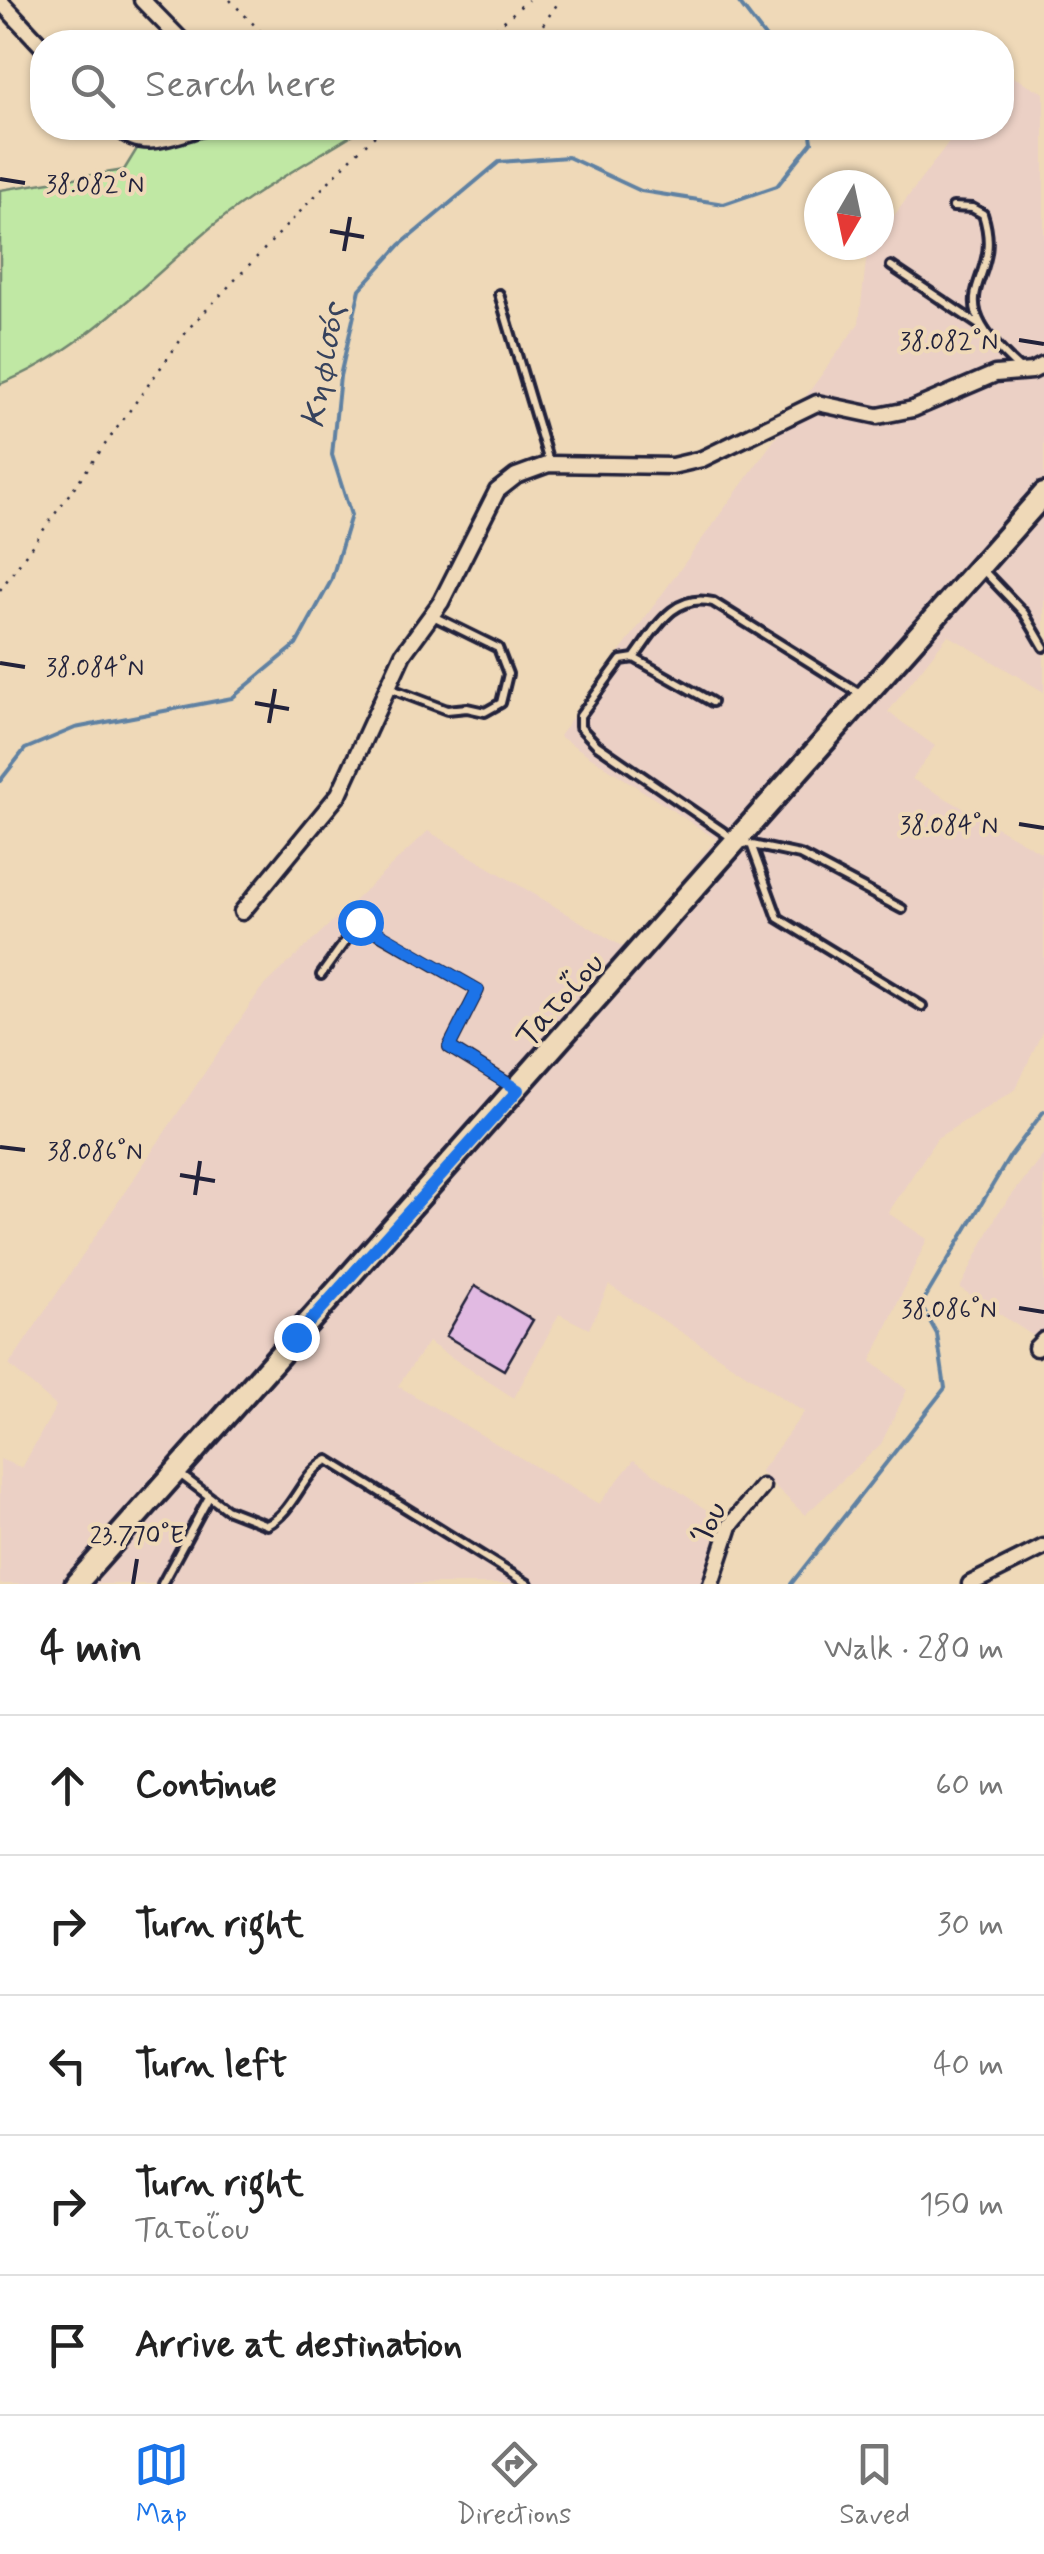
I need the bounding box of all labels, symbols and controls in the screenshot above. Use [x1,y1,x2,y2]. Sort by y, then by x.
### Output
search box [30,30,1014,140]
icon: search [65,58,120,113]
text: Search here [145,61,336,110]
text: 38.082°N [46,169,144,202]
north arrow [804,170,894,260]
water label: Κηφισός [290,298,358,431]
text: 38.082°N [900,326,998,359]
text: 38.084°N [46,652,144,685]
text: 38.084°N [900,810,998,843]
route start [338,900,384,946]
street label: Τατοΐου [507,944,614,1057]
text: 38.086°N [47,1136,143,1169]
text: 38.086°N [901,1294,997,1327]
route end [274,1315,320,1361]
street label: Ίου [682,1495,738,1551]
text: 23.770°E [90,1520,184,1553]
text: 4 min [40,1622,142,1677]
text: Walk · 280 m [824,1628,1004,1670]
icon: ahead [40,1758,95,1813]
text: Continue [135,1761,277,1810]
text: 60 m [935,1764,1004,1806]
icon: right [40,1898,95,1953]
text: Turn right [135,1901,304,1950]
text: 30 m [937,1904,1004,1946]
icon: left [40,2038,95,2093]
text: Turn left [135,2041,287,2090]
text: 40 m [933,2044,1004,2086]
text: Turn right [135,2160,304,2209]
icon: right [40,2178,95,2233]
text: 150 m [919,2184,1004,2226]
text: Τατοΐου [135,2209,249,2251]
icon: arrive [40,2318,95,2373]
text: Arrive at destination [135,2321,462,2370]
tab: Map [134,2437,189,2534]
tab: Directions [457,2437,572,2534]
tab: Saved [839,2437,910,2534]

